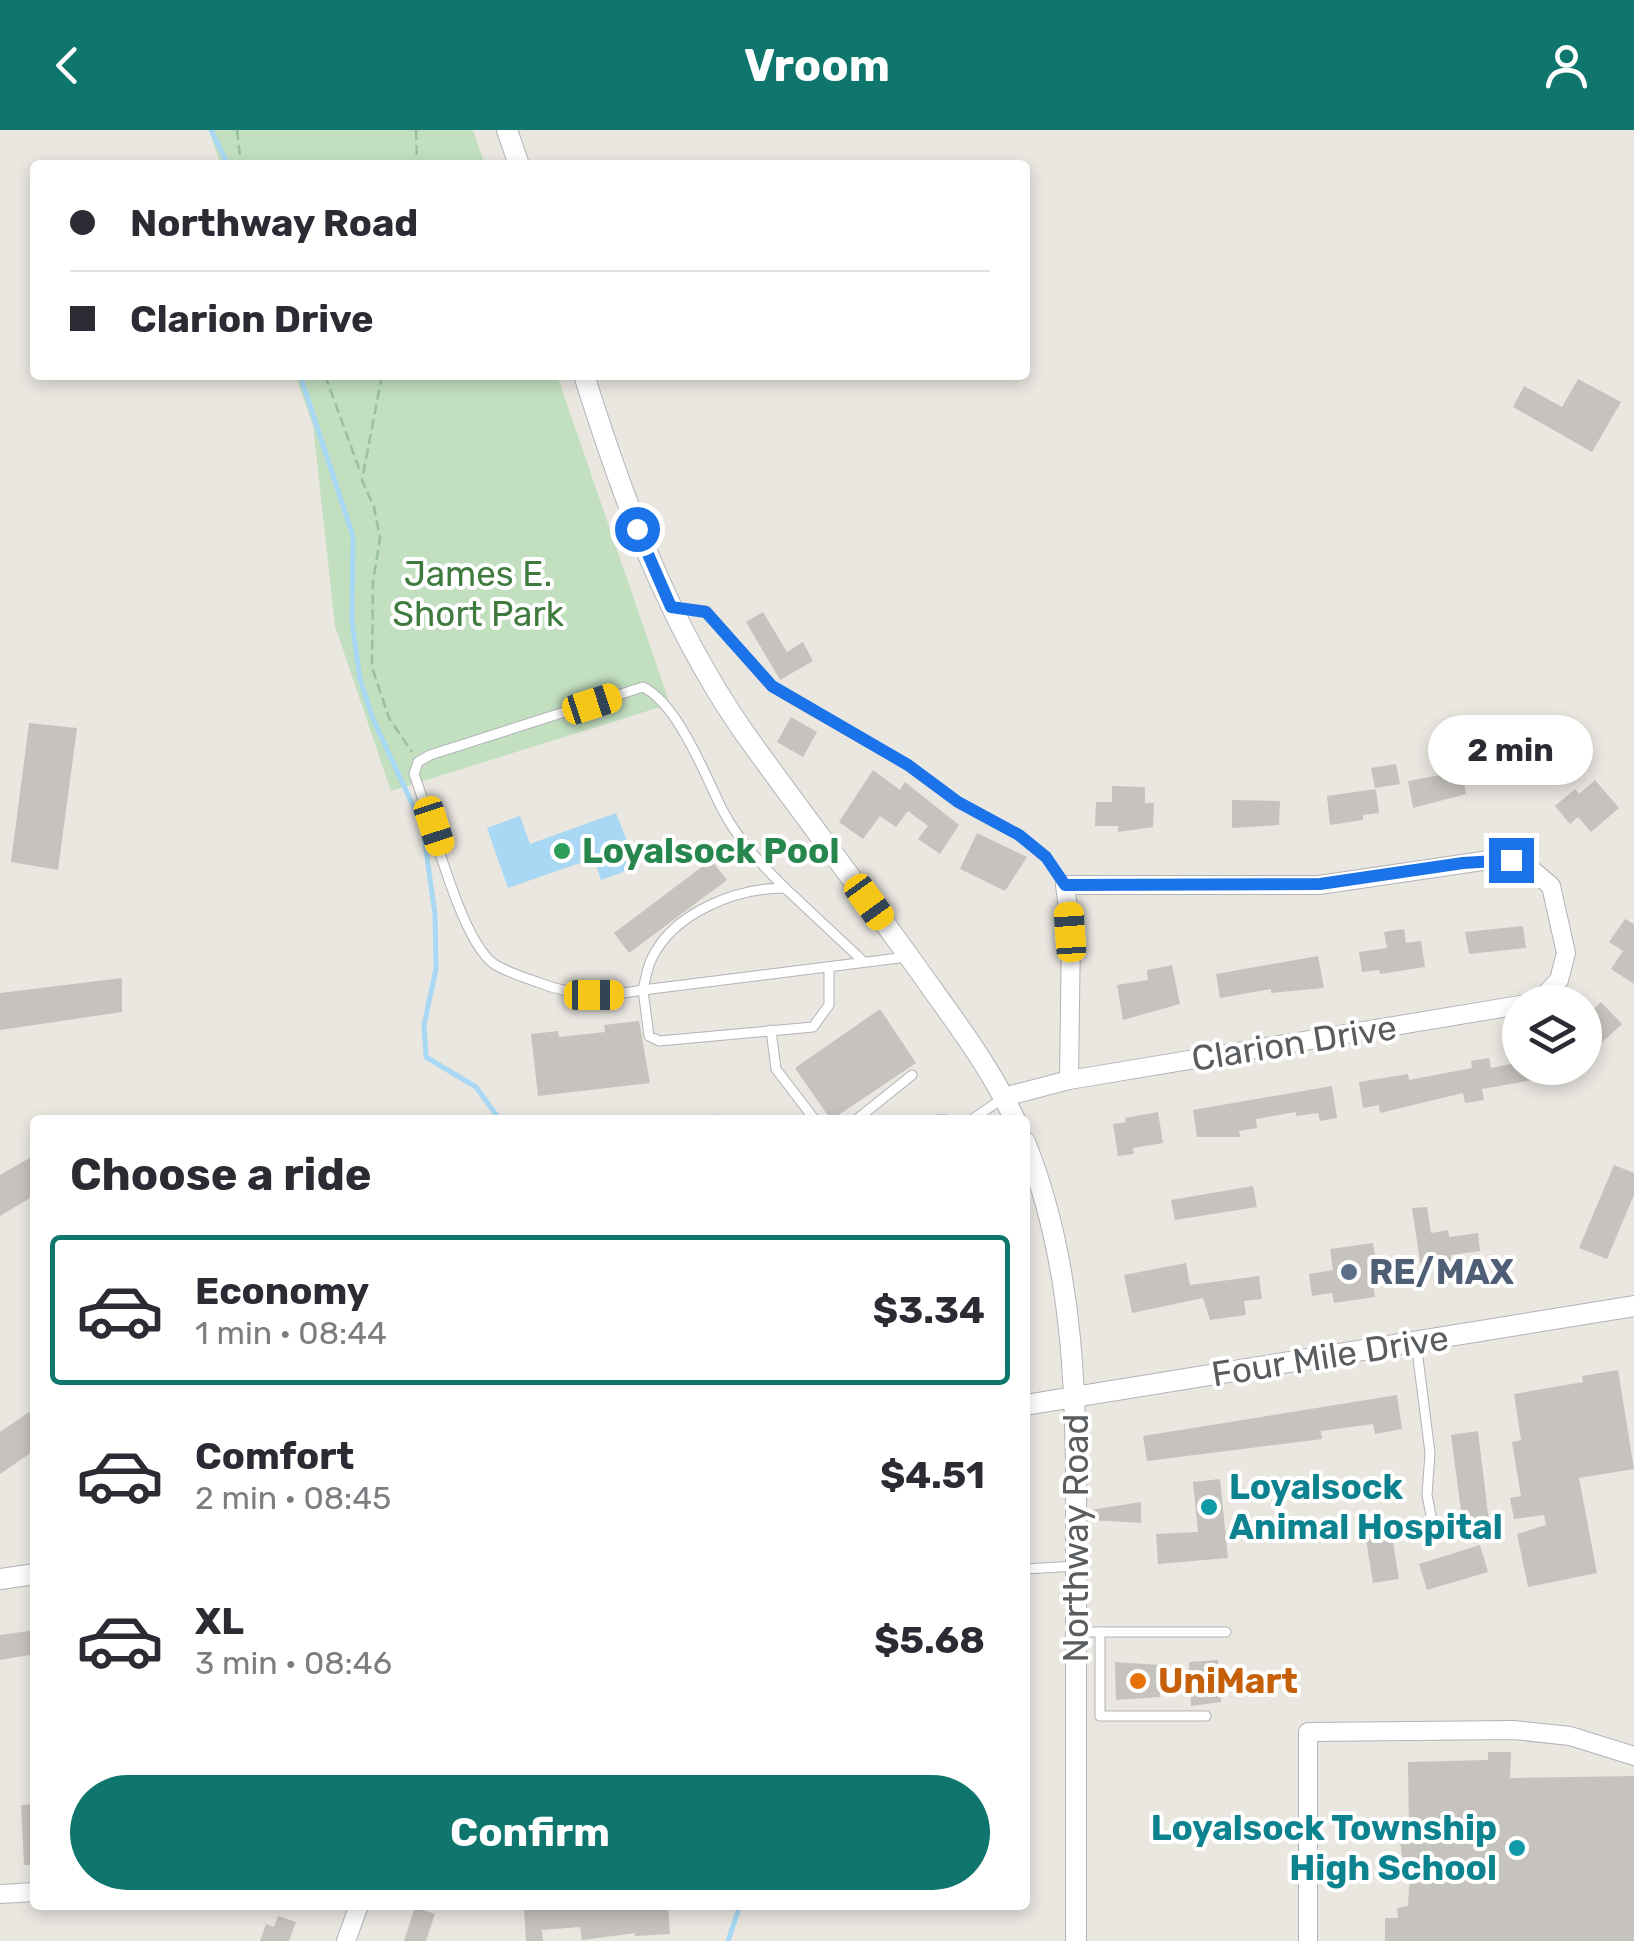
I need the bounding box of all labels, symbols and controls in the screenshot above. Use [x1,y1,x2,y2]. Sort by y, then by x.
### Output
icon: back [40,38,95,93]
icon: person [1539,38,1594,93]
text: Vroom [744,39,890,92]
text: Northway Road [130,200,418,246]
text: Clarion Drive [130,296,374,342]
route start [615,507,660,552]
park label: James E. Short Park [392,553,564,635]
car [559,680,625,728]
callout: 2 min [1428,715,1594,785]
text: 2 min [1467,731,1554,769]
car [410,793,458,859]
place label: Loyalsock Pool [582,830,839,872]
route end [1489,838,1534,883]
marker: Loyalsock Pool [551,840,573,862]
car [839,869,899,935]
car [1053,901,1087,963]
car [564,980,624,1010]
map controls [1502,985,1602,1085]
button: layers [1502,985,1602,1085]
street label: Clarion Drive [1188,1006,1400,1080]
text: Choose a ride [70,1148,372,1201]
place label: RE/MAX [1369,1251,1514,1293]
marker: RE/MAX [1338,1261,1360,1283]
icon: car [75,1265,165,1355]
text: Economy [195,1268,369,1314]
text: $3.34 [873,1287,985,1333]
text: 1 min · 08:44 [195,1314,387,1352]
street label: Four Mile Drive [1208,1317,1452,1395]
street label: Northway Road [1055,1414,1097,1662]
icon: car [75,1430,165,1520]
text: Comfort [195,1433,354,1479]
text: $4.51 [880,1452,985,1498]
place label: Loyalsock Animal Hospital [1229,1466,1503,1548]
text: 2 min · 08:45 [195,1479,391,1517]
marker: Loyalsock Animal Hospital [1198,1496,1220,1518]
icon: car [75,1595,165,1685]
text: XL [195,1598,244,1644]
text: $5.68 [874,1617,985,1663]
text: 3 min · 08:46 [195,1644,392,1682]
place label: UniMart [1158,1660,1298,1702]
marker: UniMart [1127,1670,1149,1692]
button: Confirm [70,1775,990,1890]
place label: Loyalsock Township High School [1151,1807,1497,1889]
marker: Loyalsock Township High School [1506,1837,1528,1859]

